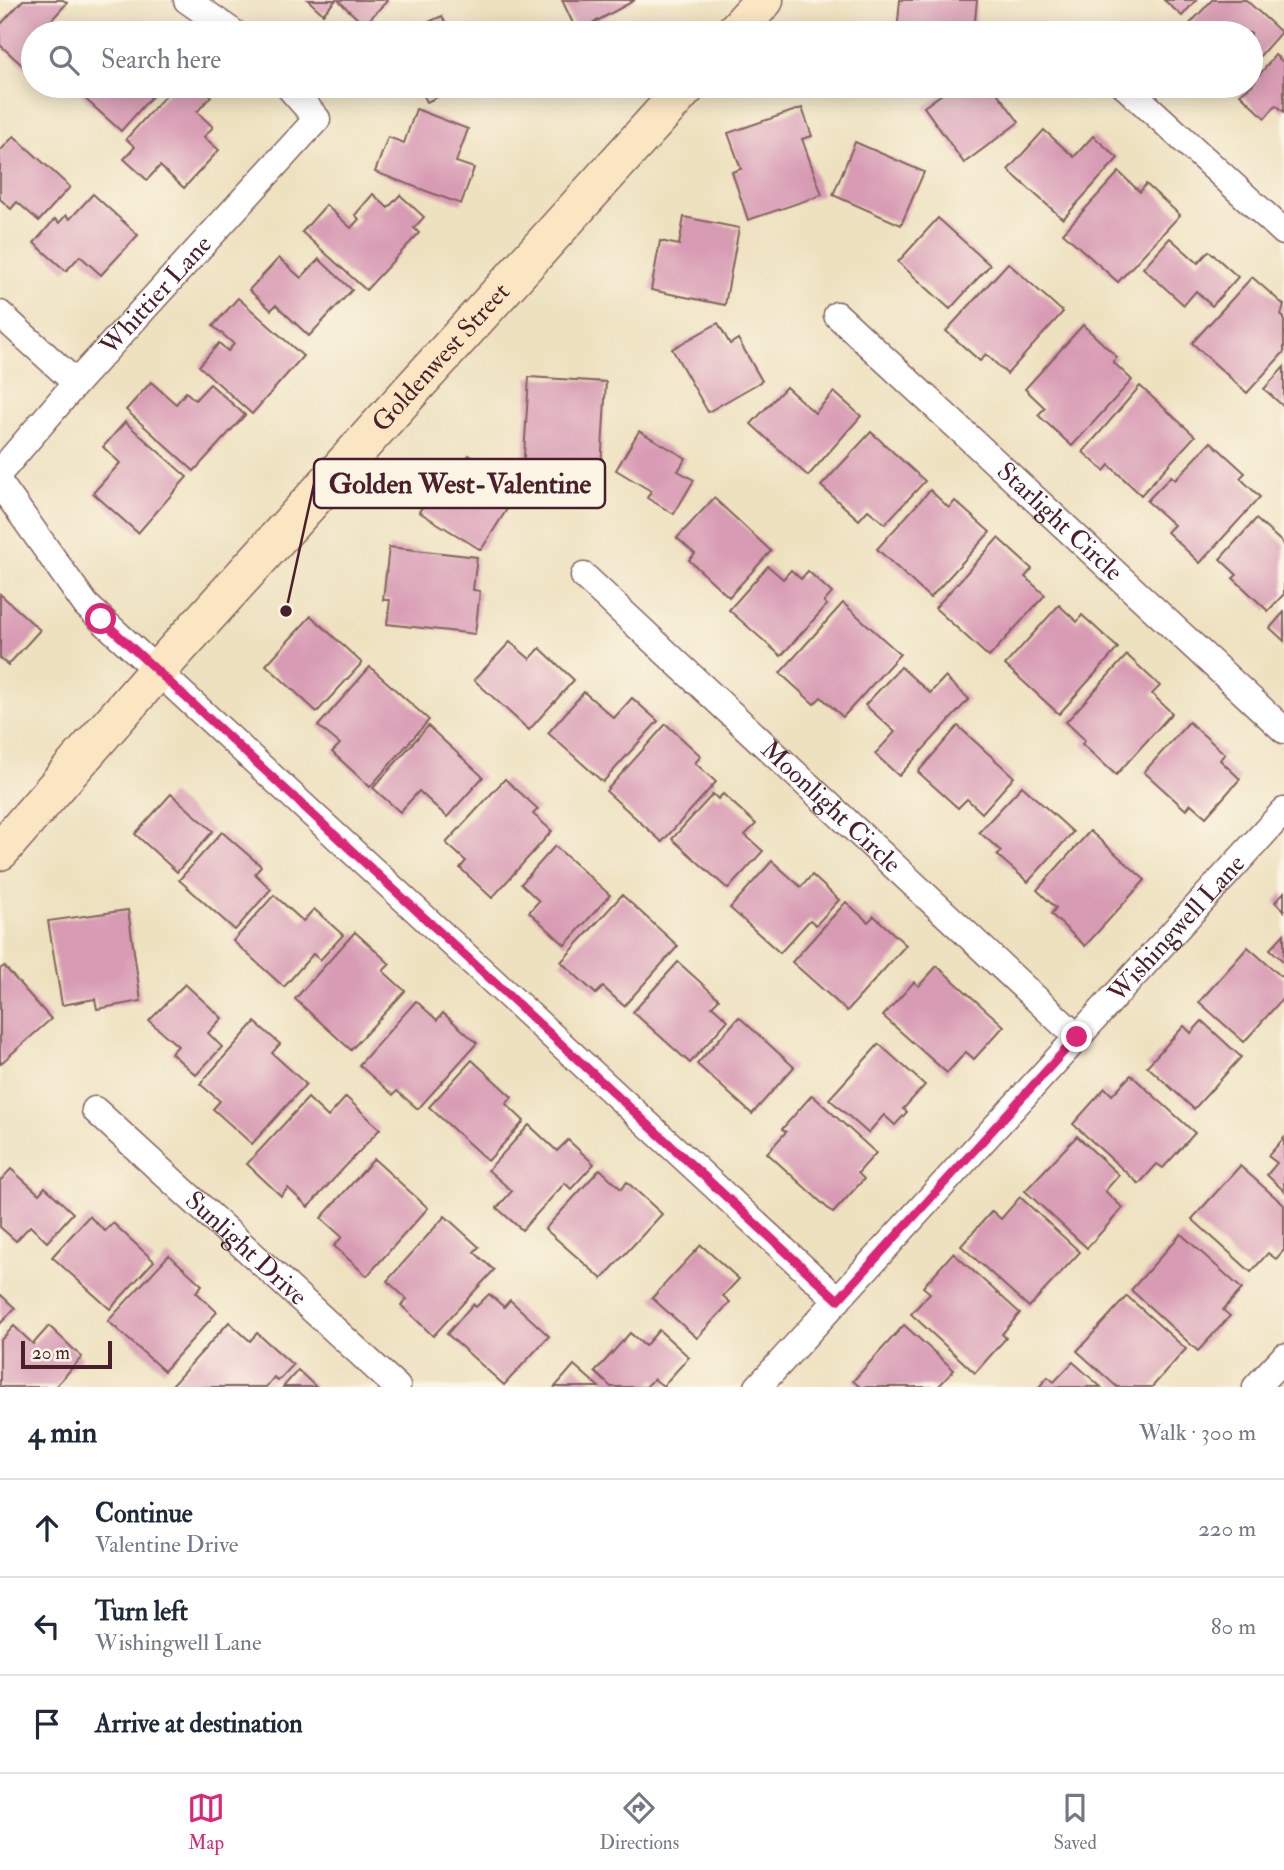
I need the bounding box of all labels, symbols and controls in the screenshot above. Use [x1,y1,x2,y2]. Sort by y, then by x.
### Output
search box [21,21,1263,98]
icon: search [45,41,83,79]
text: Search here [101,44,221,76]
street label: Whittier Lane [93,229,219,362]
street label: Goldenwest Street [366,276,517,439]
street label: Starlight Circle [990,456,1129,588]
callout: Golden West-Valentine [314,459,605,508]
text: Golden West-Valentine [329,467,592,502]
route start [85,603,116,634]
street label: Moonlight Circle [754,734,908,880]
street label: Wishingwell Lane [1101,848,1252,1010]
route end [1061,1021,1092,1052]
street label: Sunlight Drive [178,1185,314,1313]
scale bar [21,1338,112,1370]
text: 20 m [32,1341,70,1365]
text: 4 min [28,1414,97,1451]
text: Walk · 300 m [1139,1418,1256,1447]
text: Continue [95,1498,193,1530]
icon: ahead [28,1509,66,1547]
text: 220 m [1198,1514,1256,1543]
text: Valentine Drive [95,1530,238,1559]
text: Turn left [95,1596,188,1628]
icon: left [28,1607,66,1645]
text: 80 m [1211,1612,1256,1641]
text: Wishingwell Lane [95,1628,262,1657]
icon: arrive [28,1705,66,1743]
text: Arrive at destination [95,1708,303,1740]
tab: Map [187,1789,225,1855]
tab: Directions [599,1789,679,1855]
tab: Saved [1053,1789,1097,1855]

